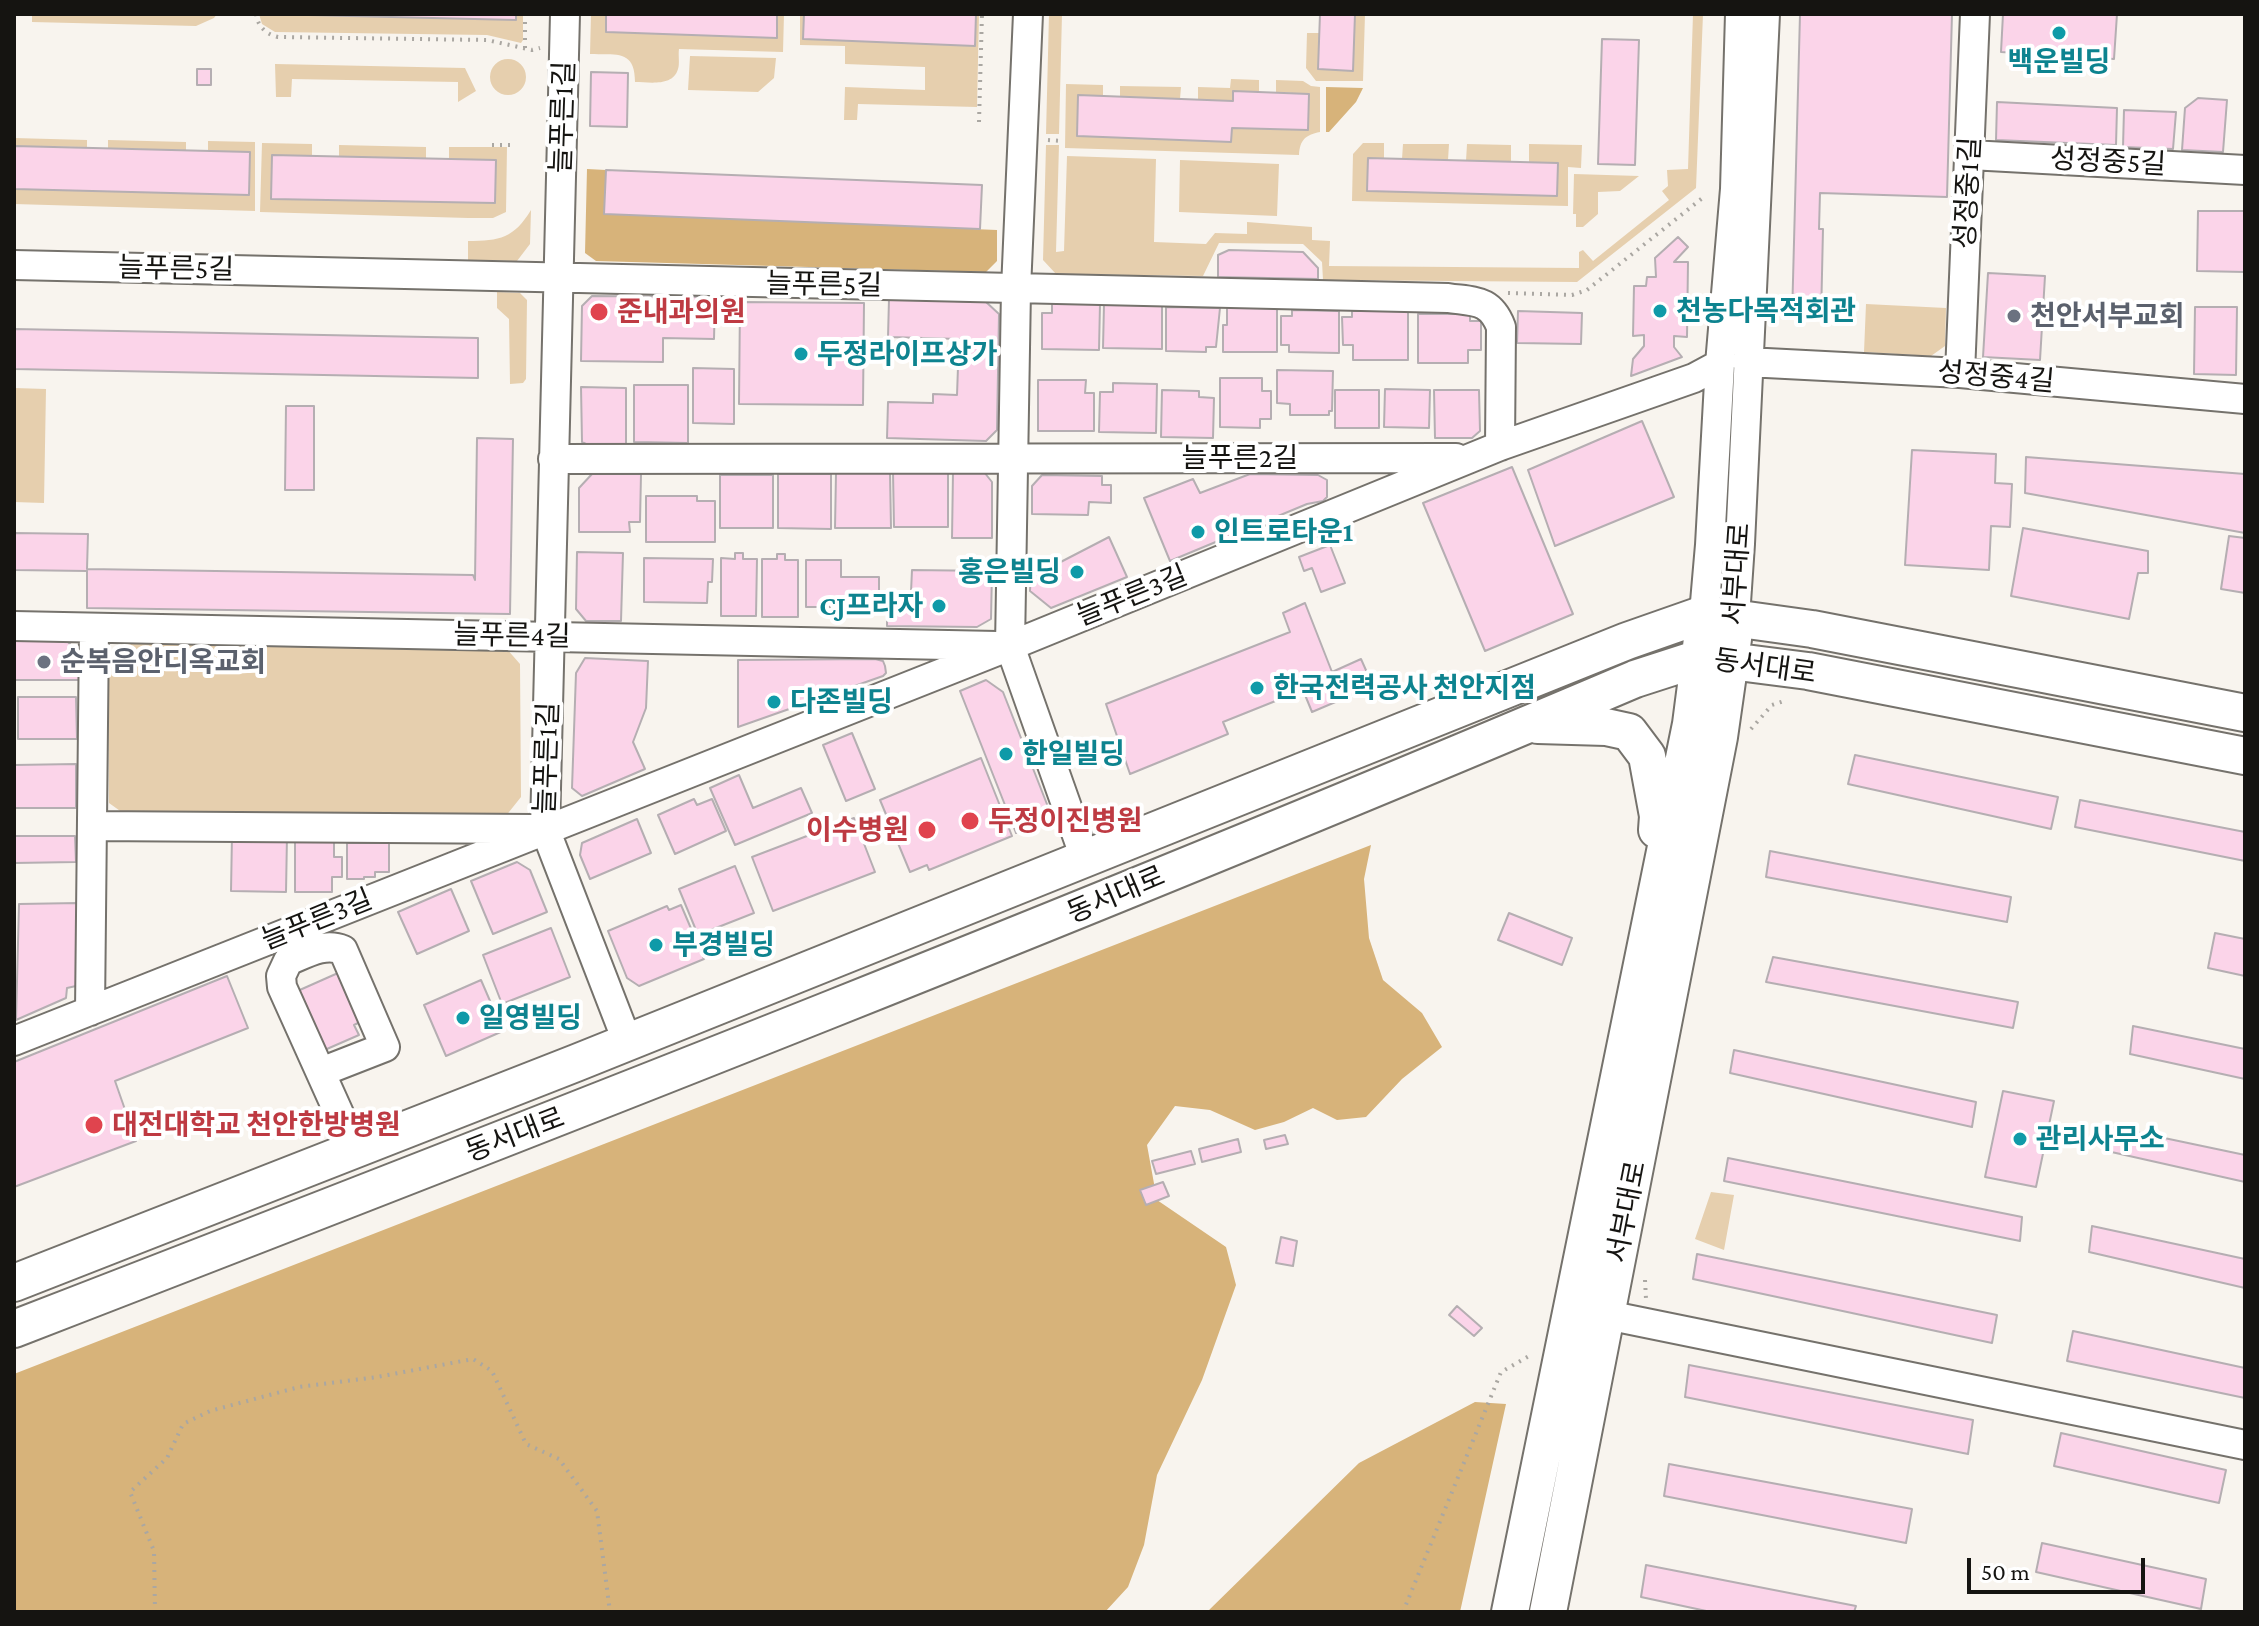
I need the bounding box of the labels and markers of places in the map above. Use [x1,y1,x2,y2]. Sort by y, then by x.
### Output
marker: 백운빌딩 [2050,24,2068,42]
place label: 백운빌딩 [2007,45,2111,79]
place label: 천농다목적회관 [1676,294,1856,328]
place label: 준내과의원 [617,295,746,329]
place label: 천안서부교회 [2030,299,2185,333]
marker: 준내과의원 [588,301,610,323]
marker: 천농다목적회관 [1651,302,1669,320]
marker: 천안서부교회 [2005,307,2023,325]
place label: 두정라이프상가 [817,337,997,371]
marker: 두정라이프상가 [792,345,810,363]
place label: 인트로타운1 [1214,515,1353,549]
marker: 인트로타운1 [1189,523,1207,541]
place label: 홍은빌딩 [958,555,1061,589]
marker: 홍은빌딩 [1068,563,1086,581]
place label: CJ프라자 [819,589,923,623]
marker: CJ프라자 [930,597,948,615]
place label: 순복음안디옥교회 [60,645,266,679]
marker: 순복음안디옥교회 [35,653,53,671]
place label: 한국전력공사 천안지점 [1273,671,1536,705]
marker: 한국전력공사 천안지점 [1248,679,1266,697]
place label: 다존빌딩 [790,685,893,719]
marker: 다존빌딩 [765,693,783,711]
place label: 한일빌딩 [1022,737,1125,771]
marker: 한일빌딩 [997,745,1015,763]
place label: 두정이진병원 [988,804,1143,838]
marker: 두정이진병원 [959,810,981,832]
place label: 이수병원 [806,813,909,847]
marker: 이수병원 [916,819,938,841]
place label: 부경빌딩 [672,928,775,962]
marker: 부경빌딩 [647,936,665,954]
place label: 일영빌딩 [479,1001,582,1035]
marker: 일영빌딩 [454,1009,472,1027]
place label: 대전대학교 천안한방병원 [112,1108,401,1142]
marker: 대전대학교 천안한방병원 [83,1114,105,1136]
place label: 관리사무소 [2036,1122,2165,1156]
marker: 관리사무소 [2011,1130,2029,1148]

